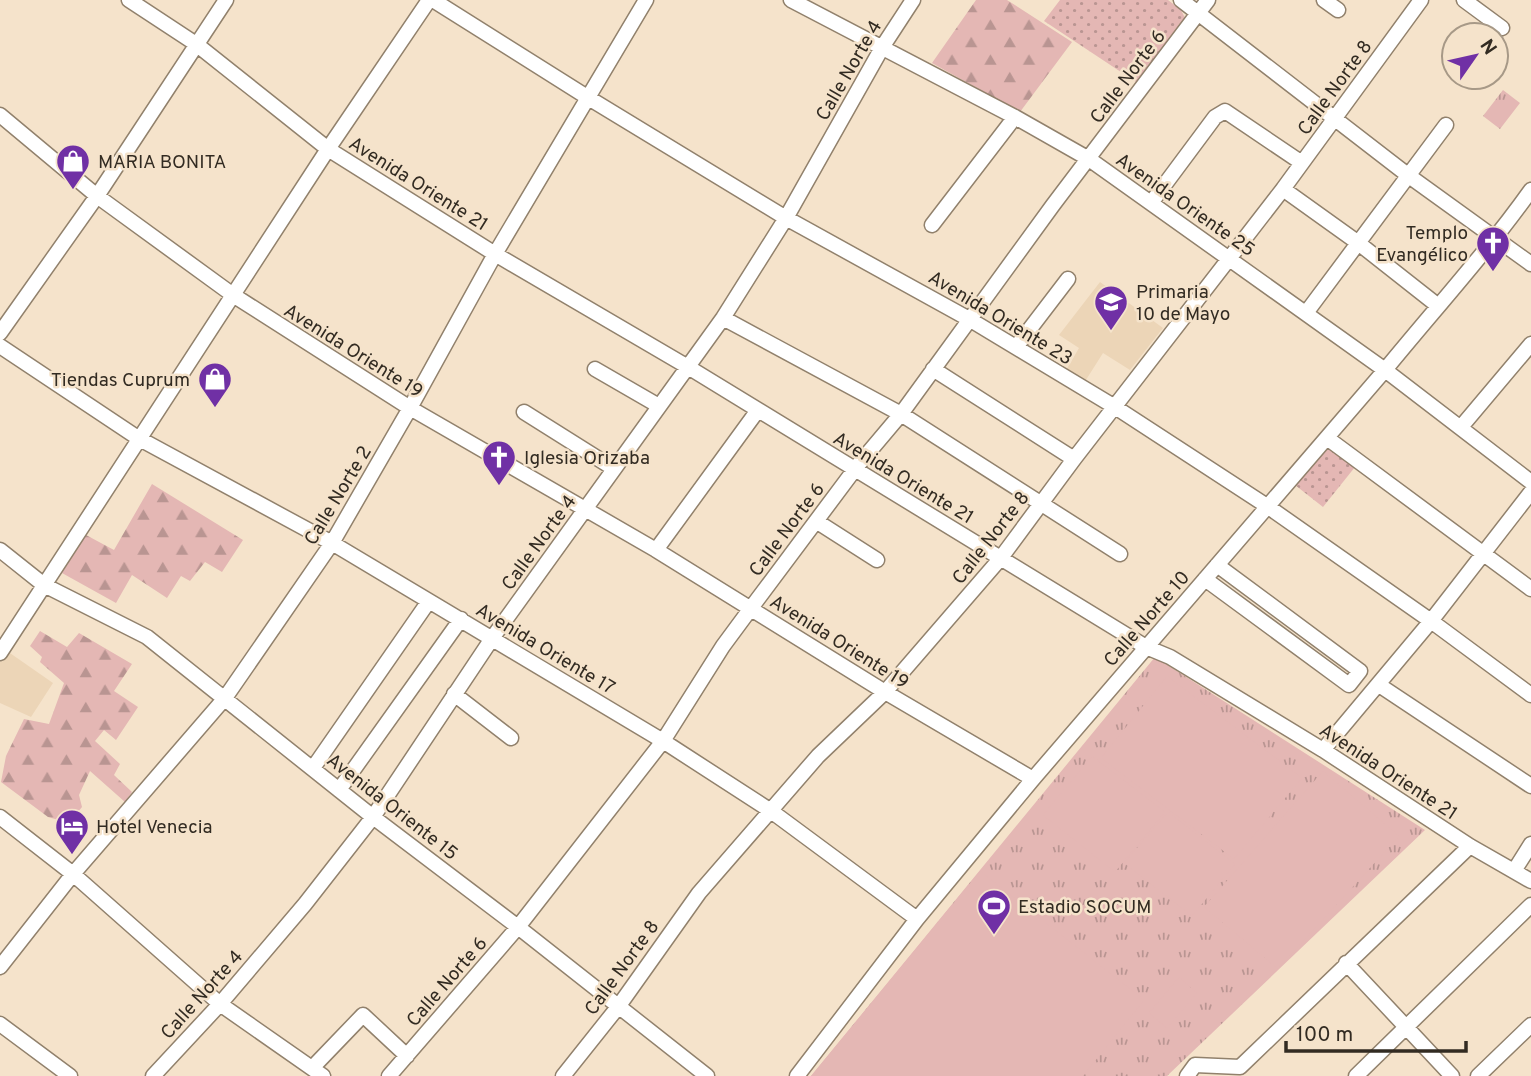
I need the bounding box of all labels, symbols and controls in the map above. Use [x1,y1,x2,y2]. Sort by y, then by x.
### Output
street label: Calle Norte 4 [811,16,888,126]
north arrow [1440,21,1510,91]
street label: Calle Norte 6 [1085,25,1172,129]
text: N [1474,35,1501,60]
street label: Calle Norte 8 [1293,36,1378,140]
street label: Avenida Oriente 21 [344,132,492,237]
shop icon: MARIA BONITA [54,142,92,191]
street label: Avenida Oriente 25 [1111,149,1259,263]
place label: MARIA BONITA [98,151,226,175]
place label: Templo Evangélico [1376,222,1468,268]
church icon: Templo Evangélico [1474,224,1512,273]
street label: Avenida Oriente 23 [923,266,1077,371]
place label: Primaria 10 de Mayo [1136,281,1230,327]
school or university icon: Primaria 10 de Mayo [1092,283,1130,332]
street label: Avenida Oriente 19 [279,299,427,404]
shop icon: Tiendas Cuprum [196,360,234,409]
place label: Tiendas Cuprum [51,369,190,393]
street label: Avenida Oriente 21 [828,427,978,530]
church icon: Iglesia Orizaba [480,438,518,487]
street label: Calle Norte 2 [300,442,378,550]
place label: Iglesia Orizaba [524,447,650,471]
street label: Calle Norte 6 [744,478,831,582]
street label: Calle Norte 8 [948,487,1035,590]
street label: Calle Norte 4 [497,491,582,596]
street label: Calle Norte 10 [1099,566,1196,672]
street label: Avenida Oriente 19 [765,590,913,695]
street label: Avenida Oriente 17 [471,599,619,701]
street label: Avenida Oriente 21 [1314,719,1462,826]
street label: Avenida Oriente 15 [321,749,462,866]
hotel icon: Hotel Venecia [53,807,91,856]
place label: Hotel Venecia [96,816,213,840]
sports icon: Estadio SOCUM [975,887,1013,936]
place label: Estadio SOCUM [1018,896,1152,920]
street label: Calle Norte 8 [580,916,665,1020]
street label: Calle Norte 6 [402,932,493,1032]
street label: Calle Norte 4 [156,946,249,1045]
scale bar [1286,1010,1466,1054]
text: 100 m [1296,1022,1353,1049]

